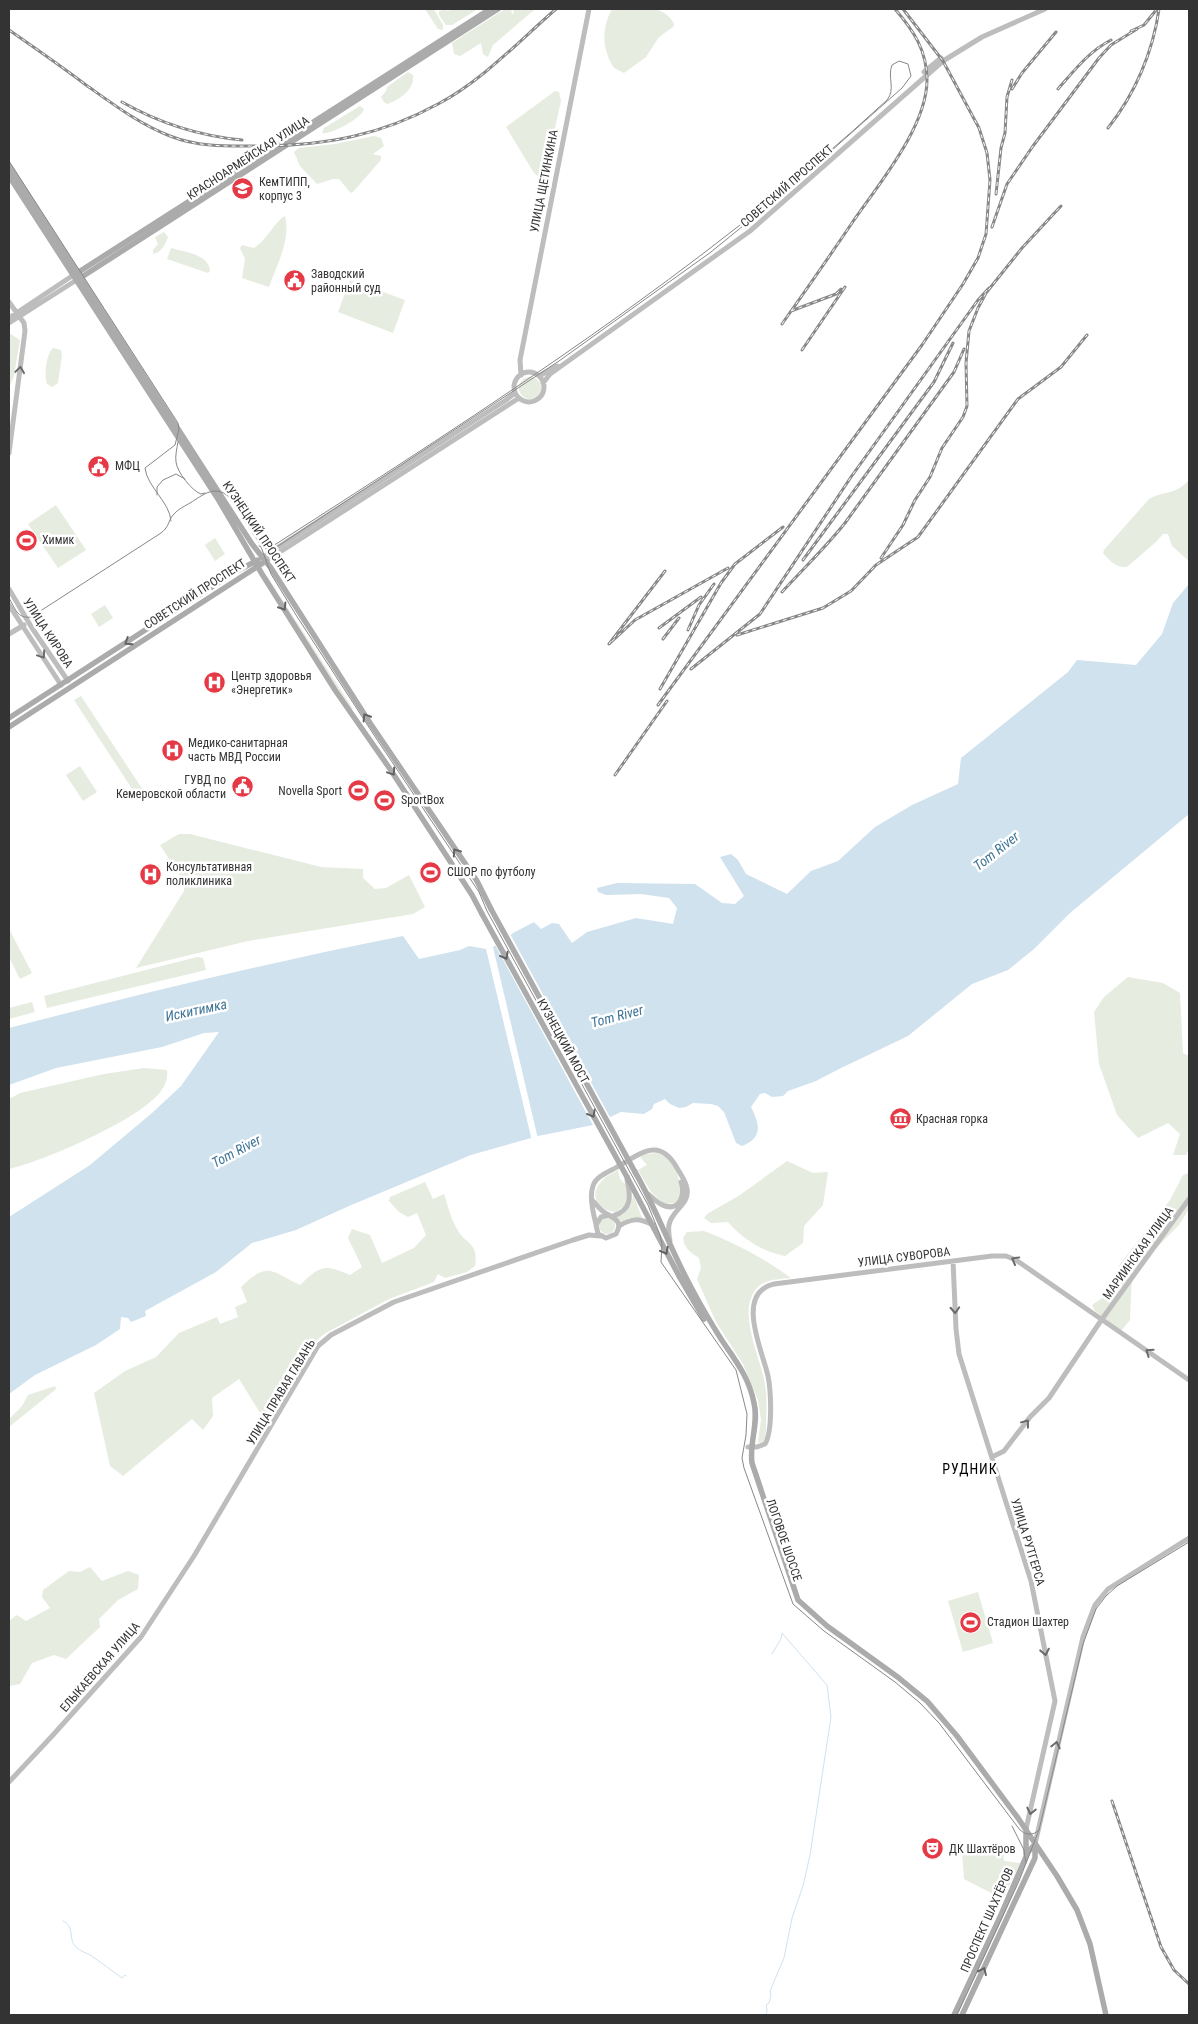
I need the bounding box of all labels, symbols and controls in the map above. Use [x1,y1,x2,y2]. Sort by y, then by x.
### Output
street label: КРАСНОАРМЕЙСКАЯ УЛИЦА [184,112,312,203]
street label: УЛИЦА ЩЕТИНКИНА [527,128,561,234]
street label: СОВЕТСКИЙ ПРОСПЕКТ [737,141,836,230]
place label: КемТИПП, корпус 3 [259,175,310,203]
school or university icon: КемТИПП, корпус 3 [231,177,255,201]
place label: Заводский районный суд [311,267,381,295]
public building icon: Заводский районный суд [283,269,307,293]
one-way arrow [14,365,25,373]
public building icon: МФЦ [87,454,111,478]
place label: МФЦ [115,459,140,473]
street label: КУЗНЕЦКИЙ ПРОСПЕКТ [220,478,299,585]
sports icon: Химик [14,528,38,552]
place label: Химик [42,533,75,547]
street label: СОВЕТСКИЙ ПРОСПЕКТ [141,555,248,632]
street label: УЛИЦА КИРОВА [20,596,76,670]
one-way arrow [277,602,286,611]
one-way arrow [124,635,133,645]
one-way arrow [35,650,45,659]
place label: Центр здоровья «Энергетик» [231,669,312,697]
hospital icon: Центр здоровья «Энергетик» [203,671,227,695]
one-way arrow [363,714,373,723]
place label: Медико-санитарная часть МВД России [188,736,288,764]
hospital icon: Медико-санитарная часть МВД России [160,738,184,762]
one-way arrow [386,766,395,776]
place label: ГУВД по Кемеровской области [116,773,226,801]
public building icon: ГУВД по Кемеровской области [230,775,254,799]
sports icon: Novella Sport [346,779,370,803]
place label: Novella Sport [278,784,342,798]
sports icon: SportBox [373,788,397,812]
place label: SportBox [401,793,444,807]
water label: Tom River [970,828,1023,874]
one-way arrow [453,848,463,857]
place label: Консультативная поликлиника [166,860,252,888]
sports icon: СШОР по футболу [419,860,443,884]
hospital icon: Консультативная поликлиника [138,862,162,886]
place label: СШОР по футболу [447,865,536,879]
one-way arrow [499,951,509,960]
water label: Искитимка [164,996,228,1024]
street label: КУЗНЕЦКИЙ МОСТ [534,996,593,1086]
water label: Tom River [589,1001,646,1031]
museum icon: Красная горка [888,1107,912,1131]
one-way arrow [586,1109,596,1118]
place label: Красная горка [916,1112,988,1126]
water label: Tom River [209,1131,264,1171]
street label: МАРИИНСКАЯ УЛИЦА [1100,1204,1176,1302]
street label: УЛИЦА СУВОРОВА [857,1244,951,1270]
one-way arrow [659,1246,669,1255]
one-way arrow [1012,1257,1021,1267]
one-way arrow [949,1306,960,1314]
street label: УЛИЦА ПРАВАЯ ГАВАНЬ [244,1336,318,1447]
one-way arrow [1145,1349,1155,1358]
one-way arrow [1020,1420,1028,1429]
district label: РУДНИК [942,1461,998,1477]
street label: ЛОГОВОЕ ШОССЕ [763,1497,805,1583]
street label: УЛИЦА РУТГЕРСА [1008,1497,1048,1587]
sports icon: Стадион Шахтер [959,1610,983,1634]
place label: Стадион Шахтер [987,1615,1069,1629]
street label: ЕЛЫКАЕВСКАЯ УЛИЦА [57,1619,143,1715]
one-way arrow [1040,1648,1050,1657]
one-way arrow [1051,1741,1061,1750]
one-way arrow [1026,1807,1037,1816]
theatre icon: ДК Шахтёров [921,1837,945,1861]
place label: ДК Шахтёров [949,1842,1015,1856]
street label: ПРОСПЕКТ ШАХТЁРОВ [957,1865,1016,1974]
one-way arrow [976,1967,987,1976]

